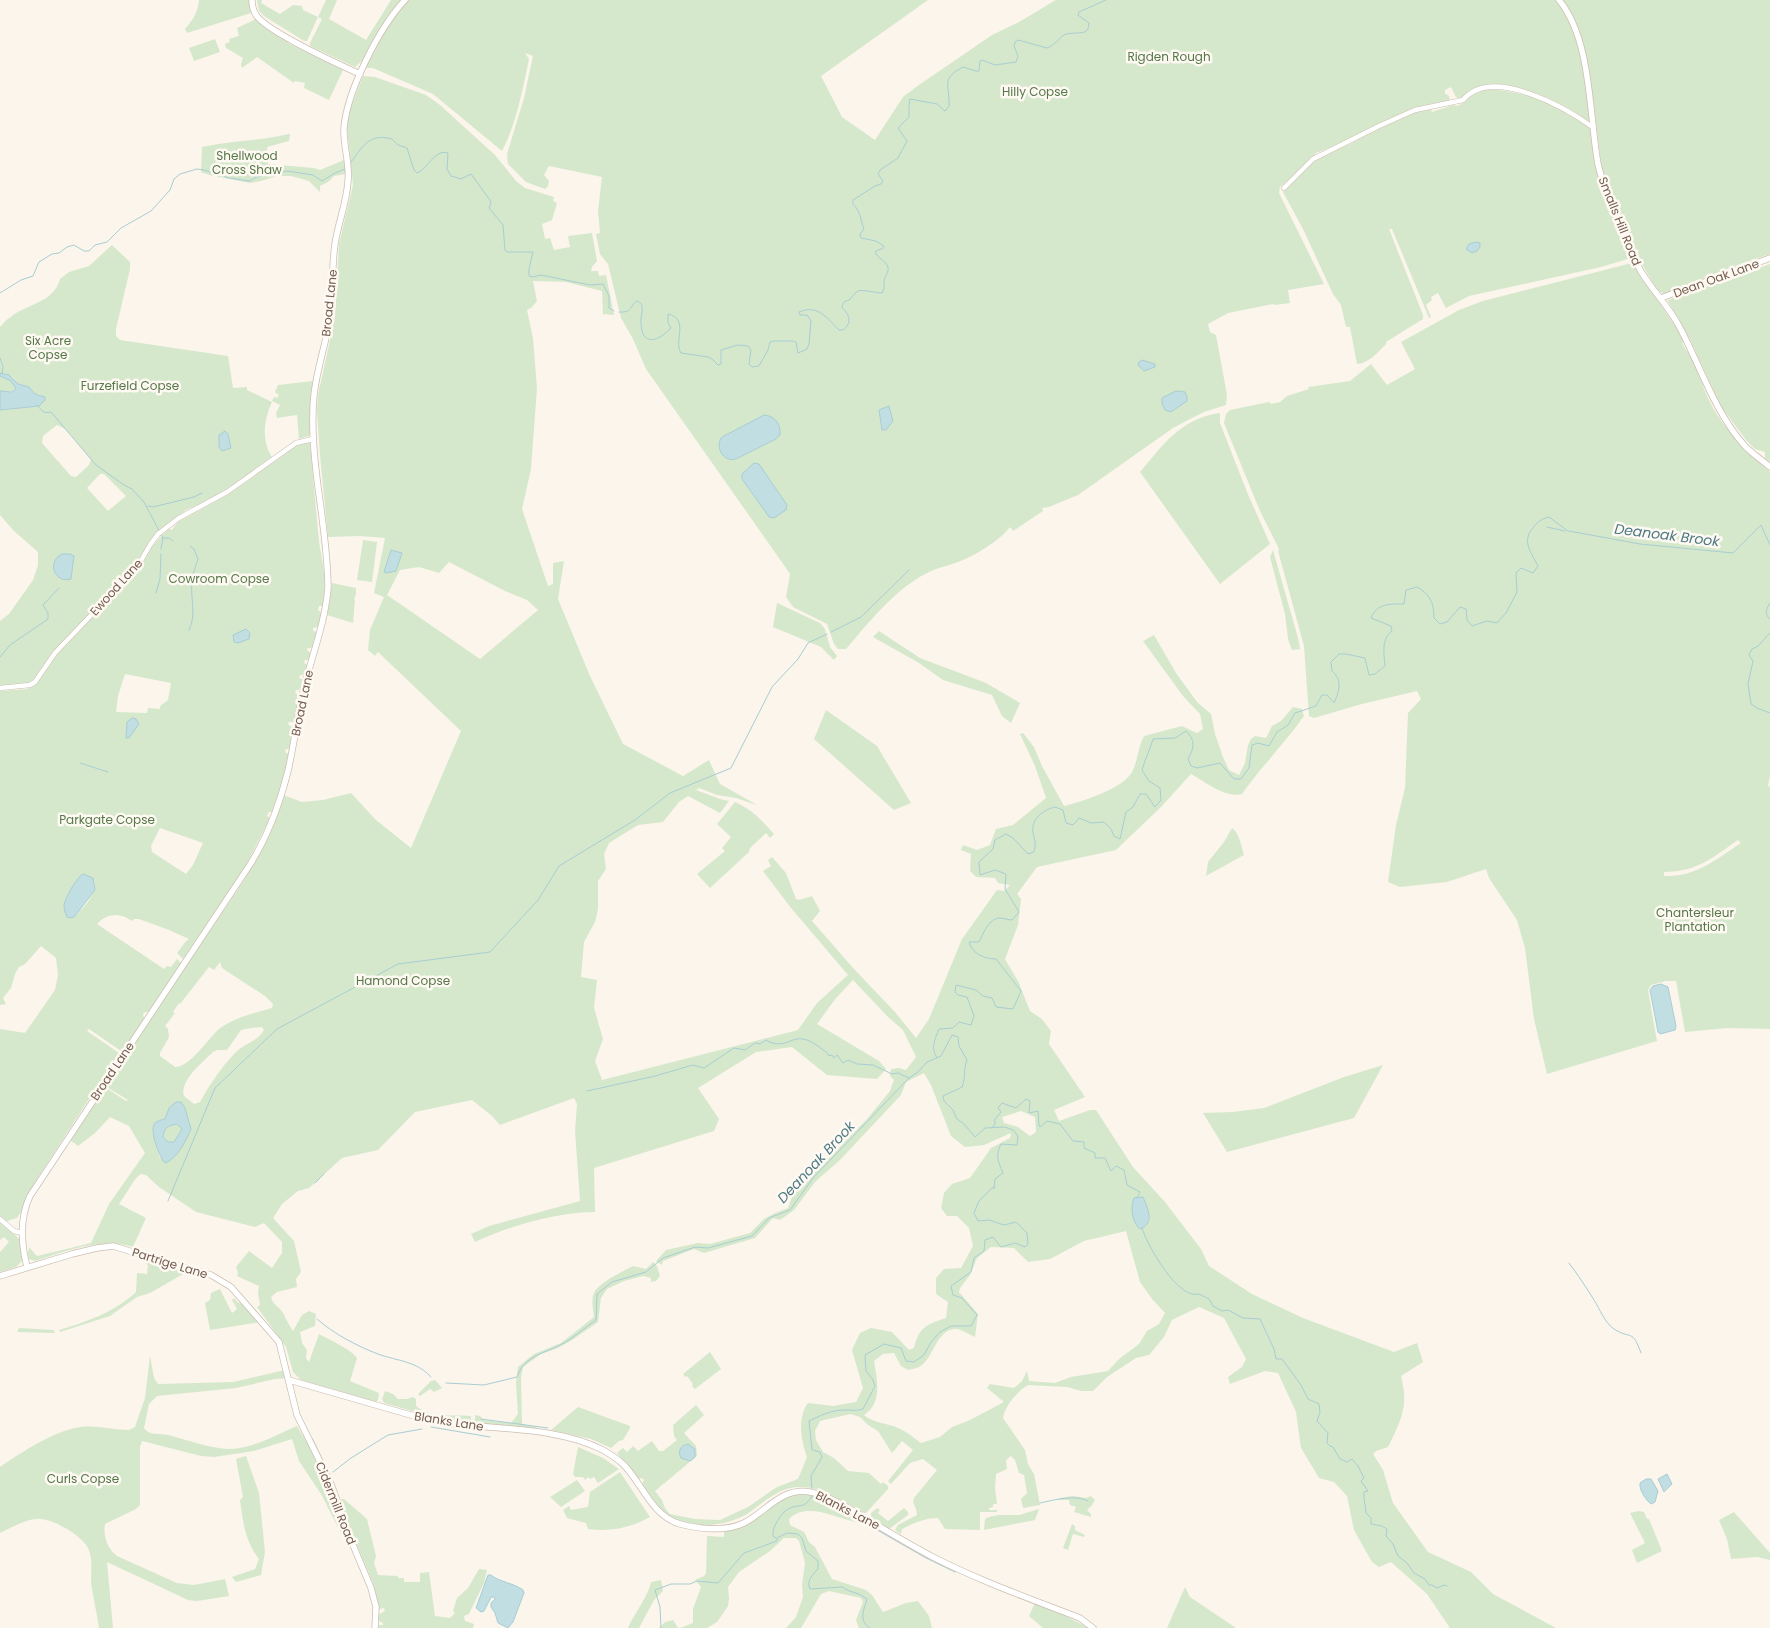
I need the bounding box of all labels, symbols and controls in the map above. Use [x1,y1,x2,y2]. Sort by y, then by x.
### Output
park label: Rigden Rough [1127,48,1211,65]
park label: Hilly Copse [1002,83,1068,100]
park label: Shellwood Cross Shaw [212,147,282,178]
street label: Smalls Hill Road [1594,174,1646,268]
street label: Dean Oak Lane [1671,255,1761,301]
street label: Broad Lane [317,269,341,337]
park label: Six Acre Copse [25,332,71,363]
park label: Furzefield Copse [81,377,179,394]
water label: Deanoak Brook [1613,519,1721,551]
street label: Ewood Lane [86,555,146,619]
park label: Cowroom Copse [169,570,269,587]
street label: Broad Lane [287,668,317,738]
park label: Parkgate Copse [59,811,155,828]
park label: Chantersleur Plantation [1656,904,1734,935]
park label: Hamond Copse [356,972,450,989]
street label: Broad Lane [86,1038,138,1104]
water label: Deanoak Brook [773,1116,860,1207]
street label: Partrige Lane [130,1243,210,1283]
street label: Blanks Lane [413,1407,485,1435]
street label: Cidermill Road [312,1459,360,1547]
park label: Curls Copse [47,1470,119,1487]
street label: Blanks Lane [813,1486,883,1534]

